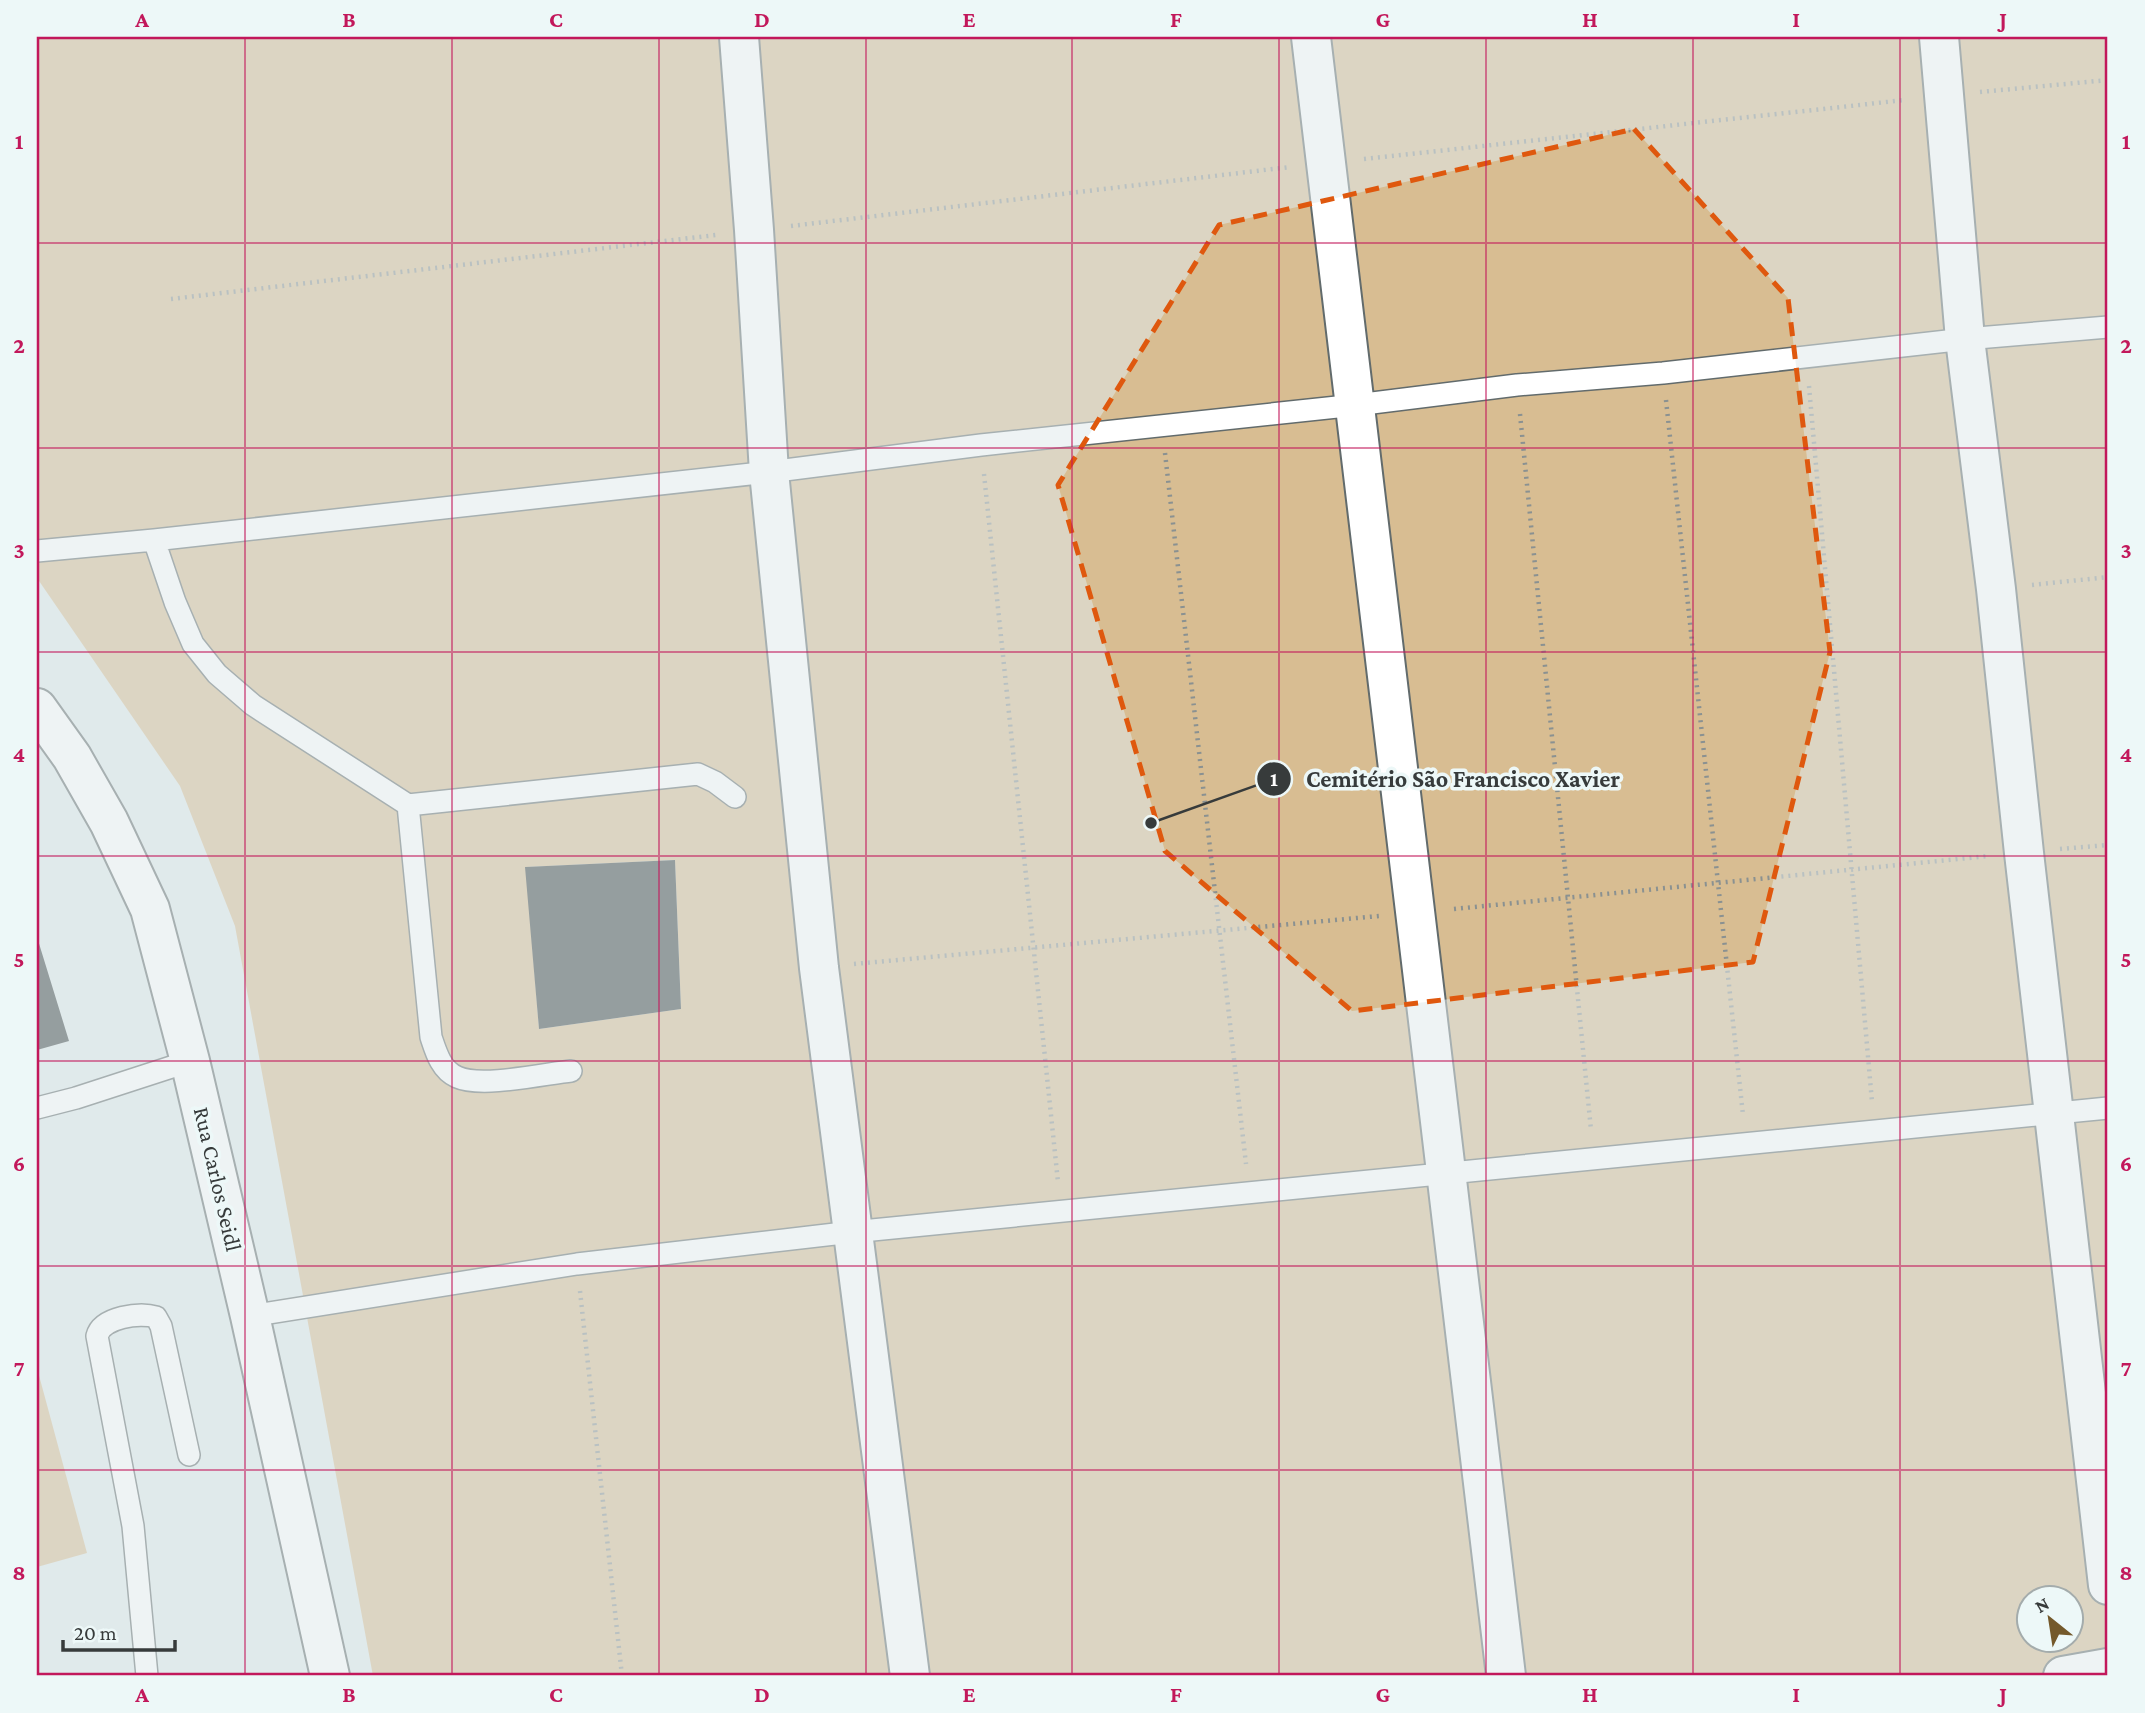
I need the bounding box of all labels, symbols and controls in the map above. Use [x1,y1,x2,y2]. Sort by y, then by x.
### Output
text: A [134,6,149,32]
text: B [342,6,356,32]
text: C [549,6,563,32]
text: D [754,6,770,32]
text: E [962,6,976,32]
text: F [1170,6,1182,32]
text: G [1376,6,1391,32]
text: H [1582,6,1598,32]
text: I [1792,6,1800,32]
text: J [1997,6,2007,32]
text: 1 [15,128,24,154]
text: 1 [2122,128,2131,154]
text: 2 [13,332,25,358]
text: 2 [2120,332,2132,358]
text: 3 [13,537,25,563]
text: 3 [2120,537,2132,563]
text: 4 [13,741,25,767]
text: 4 [2120,741,2132,767]
callout: Cemitério São Francisco Xavier [1257,756,1634,801]
text: Cemitério São Francisco Xavier [1306,765,1621,792]
text: 1 [1270,767,1278,791]
text: 5 [13,946,25,972]
text: 5 [2120,946,2132,972]
street label: Rua Carlos Seidl [189,1104,247,1254]
text: 6 [13,1150,25,1176]
text: 6 [2120,1150,2132,1176]
text: 7 [13,1355,25,1381]
text: 7 [2120,1355,2132,1381]
text: 8 [12,1559,26,1585]
text: 8 [2119,1559,2133,1585]
north arrow [2016,1584,2086,1654]
text: N [2031,1592,2053,1617]
scale bar [63,1608,175,1652]
text: 20 m [74,1621,117,1645]
text: A [134,1681,149,1707]
text: B [342,1681,356,1707]
text: C [549,1681,563,1707]
text: D [754,1681,770,1707]
text: E [962,1681,976,1707]
text: F [1170,1681,1182,1707]
text: G [1376,1681,1391,1707]
text: H [1582,1681,1598,1707]
text: I [1792,1681,1800,1707]
text: J [1997,1681,2007,1707]

